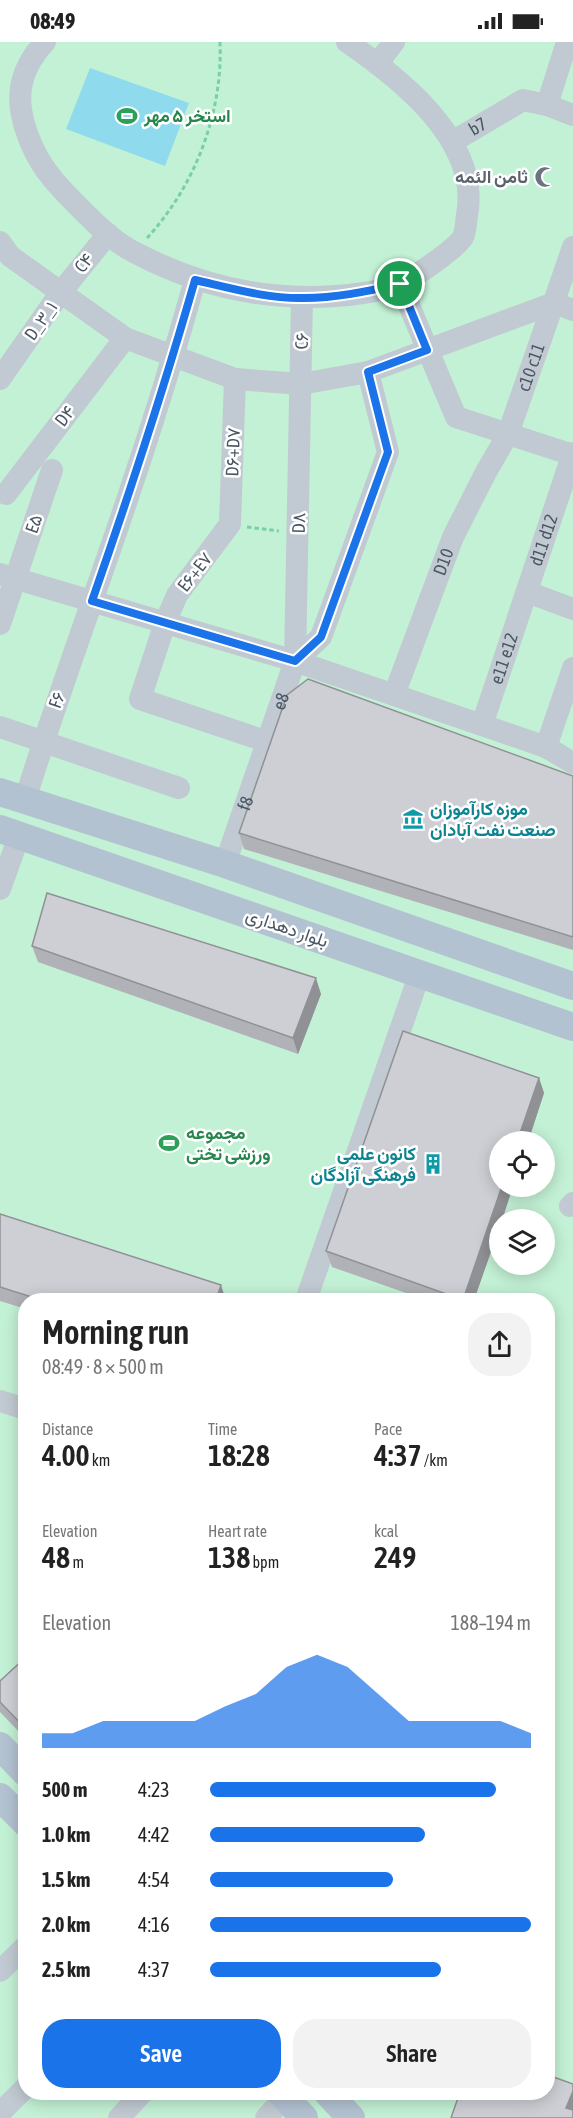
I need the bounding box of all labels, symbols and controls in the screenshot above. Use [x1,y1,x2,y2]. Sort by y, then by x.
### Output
text: 08:49 [30,8,75,34]
sports icon: استخر ۵ مهر [115,104,139,128]
place label: استخر ۵ مهر [143,105,231,127]
street label: b7 [465,113,490,140]
mosque icon: ثامن الئمه [533,165,557,189]
place label: ثامن الئمه [455,166,528,188]
street label: C۴ [70,249,98,276]
pin [374,258,425,309]
icon: arrive [383,267,416,300]
street label: D_۳_۱ [20,297,61,344]
street label: C۶ [291,332,312,350]
street label: c10 c11 [513,340,549,394]
street label: D۴ [50,401,79,430]
street label: D۶+D۷ [221,427,244,477]
street label: d11 d12 [525,511,562,569]
street label: E۵ [21,512,46,536]
street label: D۸ [288,512,309,534]
street label: D10 [429,545,458,578]
street label: E۶+E۷ [173,548,216,596]
street label: e11 e12 [485,630,522,687]
street label: F۶ [44,689,69,711]
street label: e8 [268,690,293,713]
street label: f8 [233,794,258,813]
place label: موزه کارآموزان صنعت نفت آبادان [430,798,556,841]
museum icon: موزه کارآموزان صنعت نفت آبادان [401,807,425,831]
street label: بلوار دهداری [243,904,331,952]
place label: مجموعه ورزشی تختی [186,1122,271,1165]
sports icon: مجموعه ورزشی تختی [157,1131,181,1155]
map controls [489,1131,555,1275]
button: locate [489,1131,555,1197]
place label: کانون علمی فرهنگی آزادگان [311,1143,416,1186]
building icon: کانون علمی فرهنگی آزادگان [421,1152,445,1176]
button: layers [489,1209,555,1275]
text: Morning run [42,1313,189,1351]
button: share [468,1313,531,1376]
text: 08:49 · 8 × 500 m [42,1355,164,1378]
text: Distance [42,1420,93,1438]
text: Time [208,1420,237,1438]
text: Pace [374,1420,402,1438]
text: 4.00 [42,1438,90,1472]
text: 18:28 [208,1438,270,1472]
text: 4:37 [374,1438,422,1472]
text: km [90,1451,110,1469]
text: /km [422,1451,448,1469]
text: Elevation [42,1522,97,1540]
text: Heart rate [208,1522,267,1540]
text: kcal [374,1522,398,1540]
text: 48 [42,1540,70,1574]
text: 138 [208,1540,250,1574]
text: 249 [374,1540,416,1574]
text: m [70,1553,84,1571]
text: bpm [250,1553,279,1571]
text: Elevation [42,1611,111,1634]
text: 188–194 m [450,1611,531,1634]
text: 500 m [42,1778,87,1801]
text: 4:23 [138,1778,170,1801]
text: 1.0 km [42,1823,90,1846]
text: 4:42 [138,1823,170,1846]
text: 1.5 km [42,1868,90,1891]
text: 4:54 [138,1868,170,1891]
text: 2.0 km [42,1913,90,1936]
text: 4:16 [138,1913,170,1936]
text: 2.5 km [42,1958,90,1981]
text: 4:37 [138,1958,170,1981]
button: Save [42,2019,281,2088]
button: Share [293,2019,531,2088]

